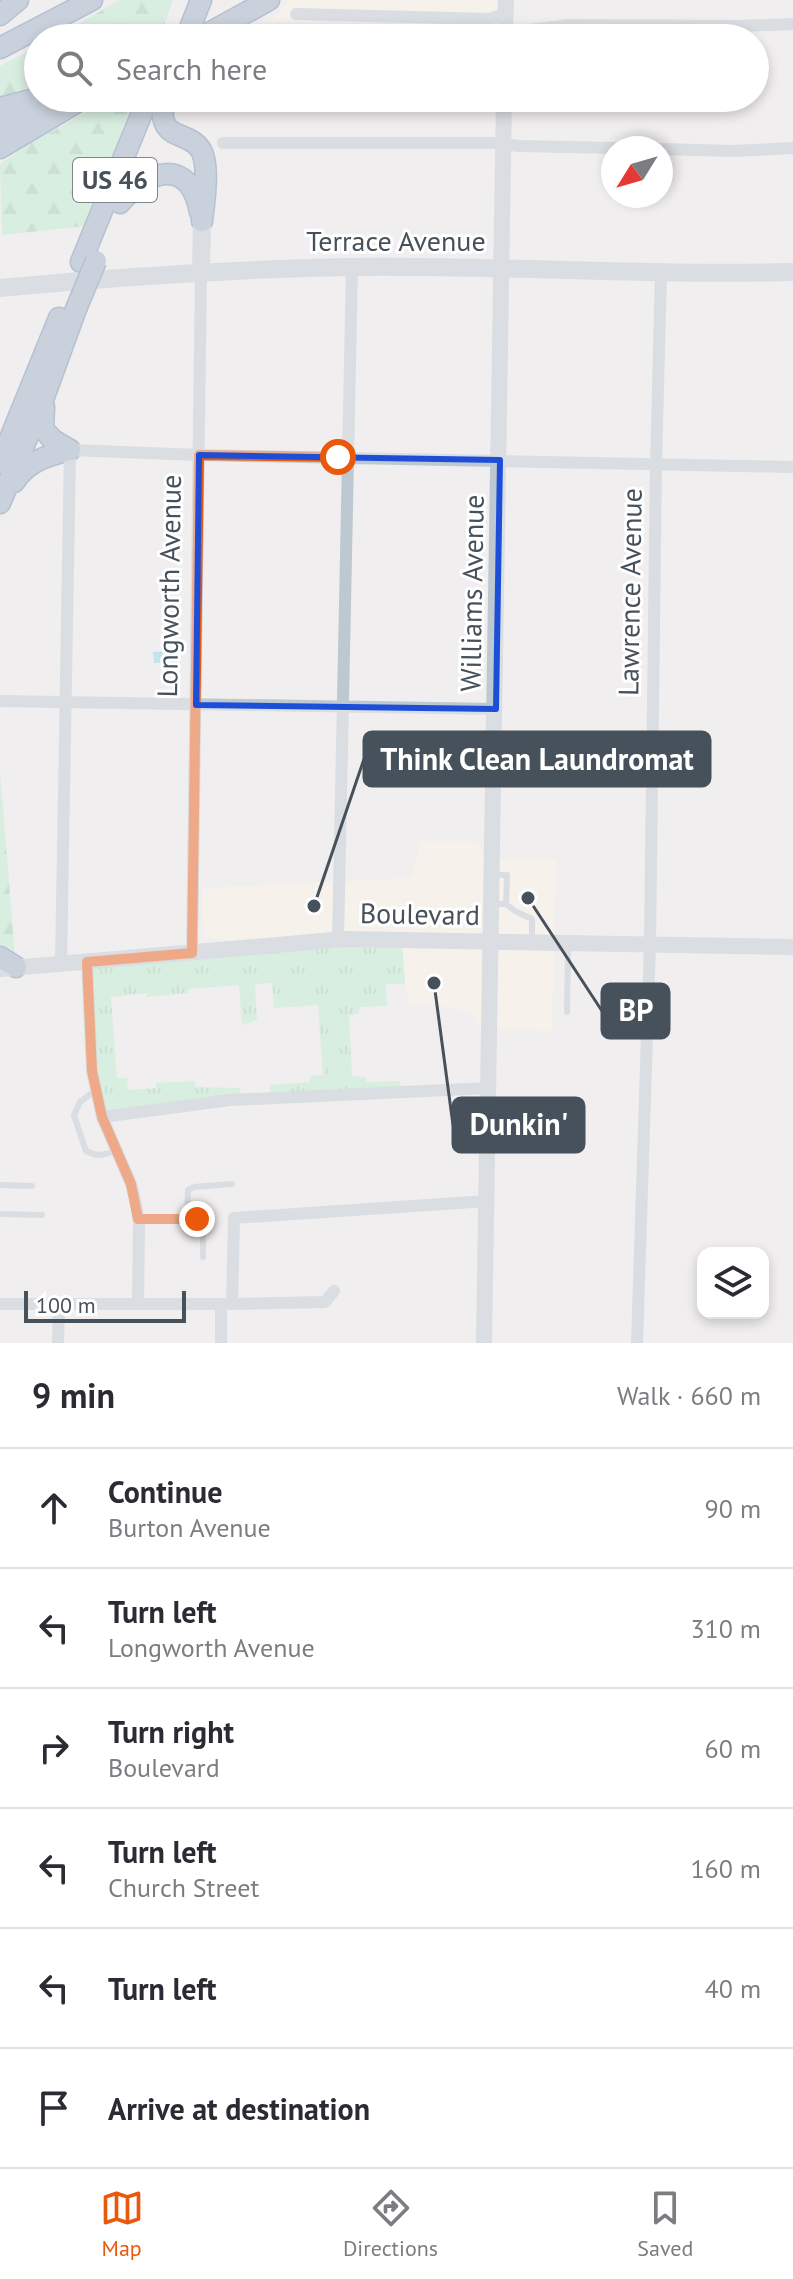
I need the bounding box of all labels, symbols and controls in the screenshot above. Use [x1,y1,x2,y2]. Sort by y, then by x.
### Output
search box [24,24,769,112]
icon: search [52,46,96,90]
text: Search here [116,49,267,88]
north arrow [601,136,673,208]
road number: US 46 [73,158,157,202]
street label: Terrace Avenue [306,222,486,259]
route start [320,439,356,475]
street label: Longworth Avenue [148,474,189,698]
street label: Lawrence Avenue [609,488,650,696]
street label: Williams Avenue [451,494,492,692]
callout: Think Clean Laundromat [364,732,710,786]
text: Think Clean Laundromat [380,739,694,778]
street label: Boulevard [360,894,480,933]
callout: BP [602,984,669,1038]
text: BP [619,990,653,1029]
callout: Dunkin' [453,1098,584,1152]
text: Dunkin' [470,1104,568,1143]
route end [179,1201,215,1237]
map controls [697,1247,769,1319]
button: layers [697,1247,769,1319]
scale bar [24,1287,186,1323]
text: 100 m [36,1291,96,1319]
text: 9 min [32,1373,115,1417]
text: Walk · 660 m [617,1379,761,1412]
text: Continue [108,1472,222,1511]
icon: ahead [32,1486,76,1530]
text: 90 m [705,1492,761,1525]
text: Burton Avenue [108,1511,271,1544]
text: Turn left [108,1592,216,1631]
icon: left [32,1606,76,1650]
text: 310 m [690,1612,761,1645]
text: Longworth Avenue [108,1631,315,1664]
text: Turn right [108,1712,234,1751]
icon: right [32,1726,76,1770]
text: 60 m [705,1732,761,1765]
text: Boulevard [108,1751,220,1784]
text: Turn left [108,1832,216,1871]
icon: left [32,1846,76,1890]
text: 160 m [690,1852,761,1885]
text: Church Street [108,1871,259,1904]
icon: left [32,1966,76,2010]
text: Turn left [108,1969,216,2008]
text: 40 m [705,1972,761,2005]
icon: arrive [32,2086,76,2130]
text: Arrive at destination [108,2089,370,2128]
tab: Map [100,2186,144,2262]
tab: Directions [343,2186,438,2262]
tab: Saved [637,2186,693,2262]

